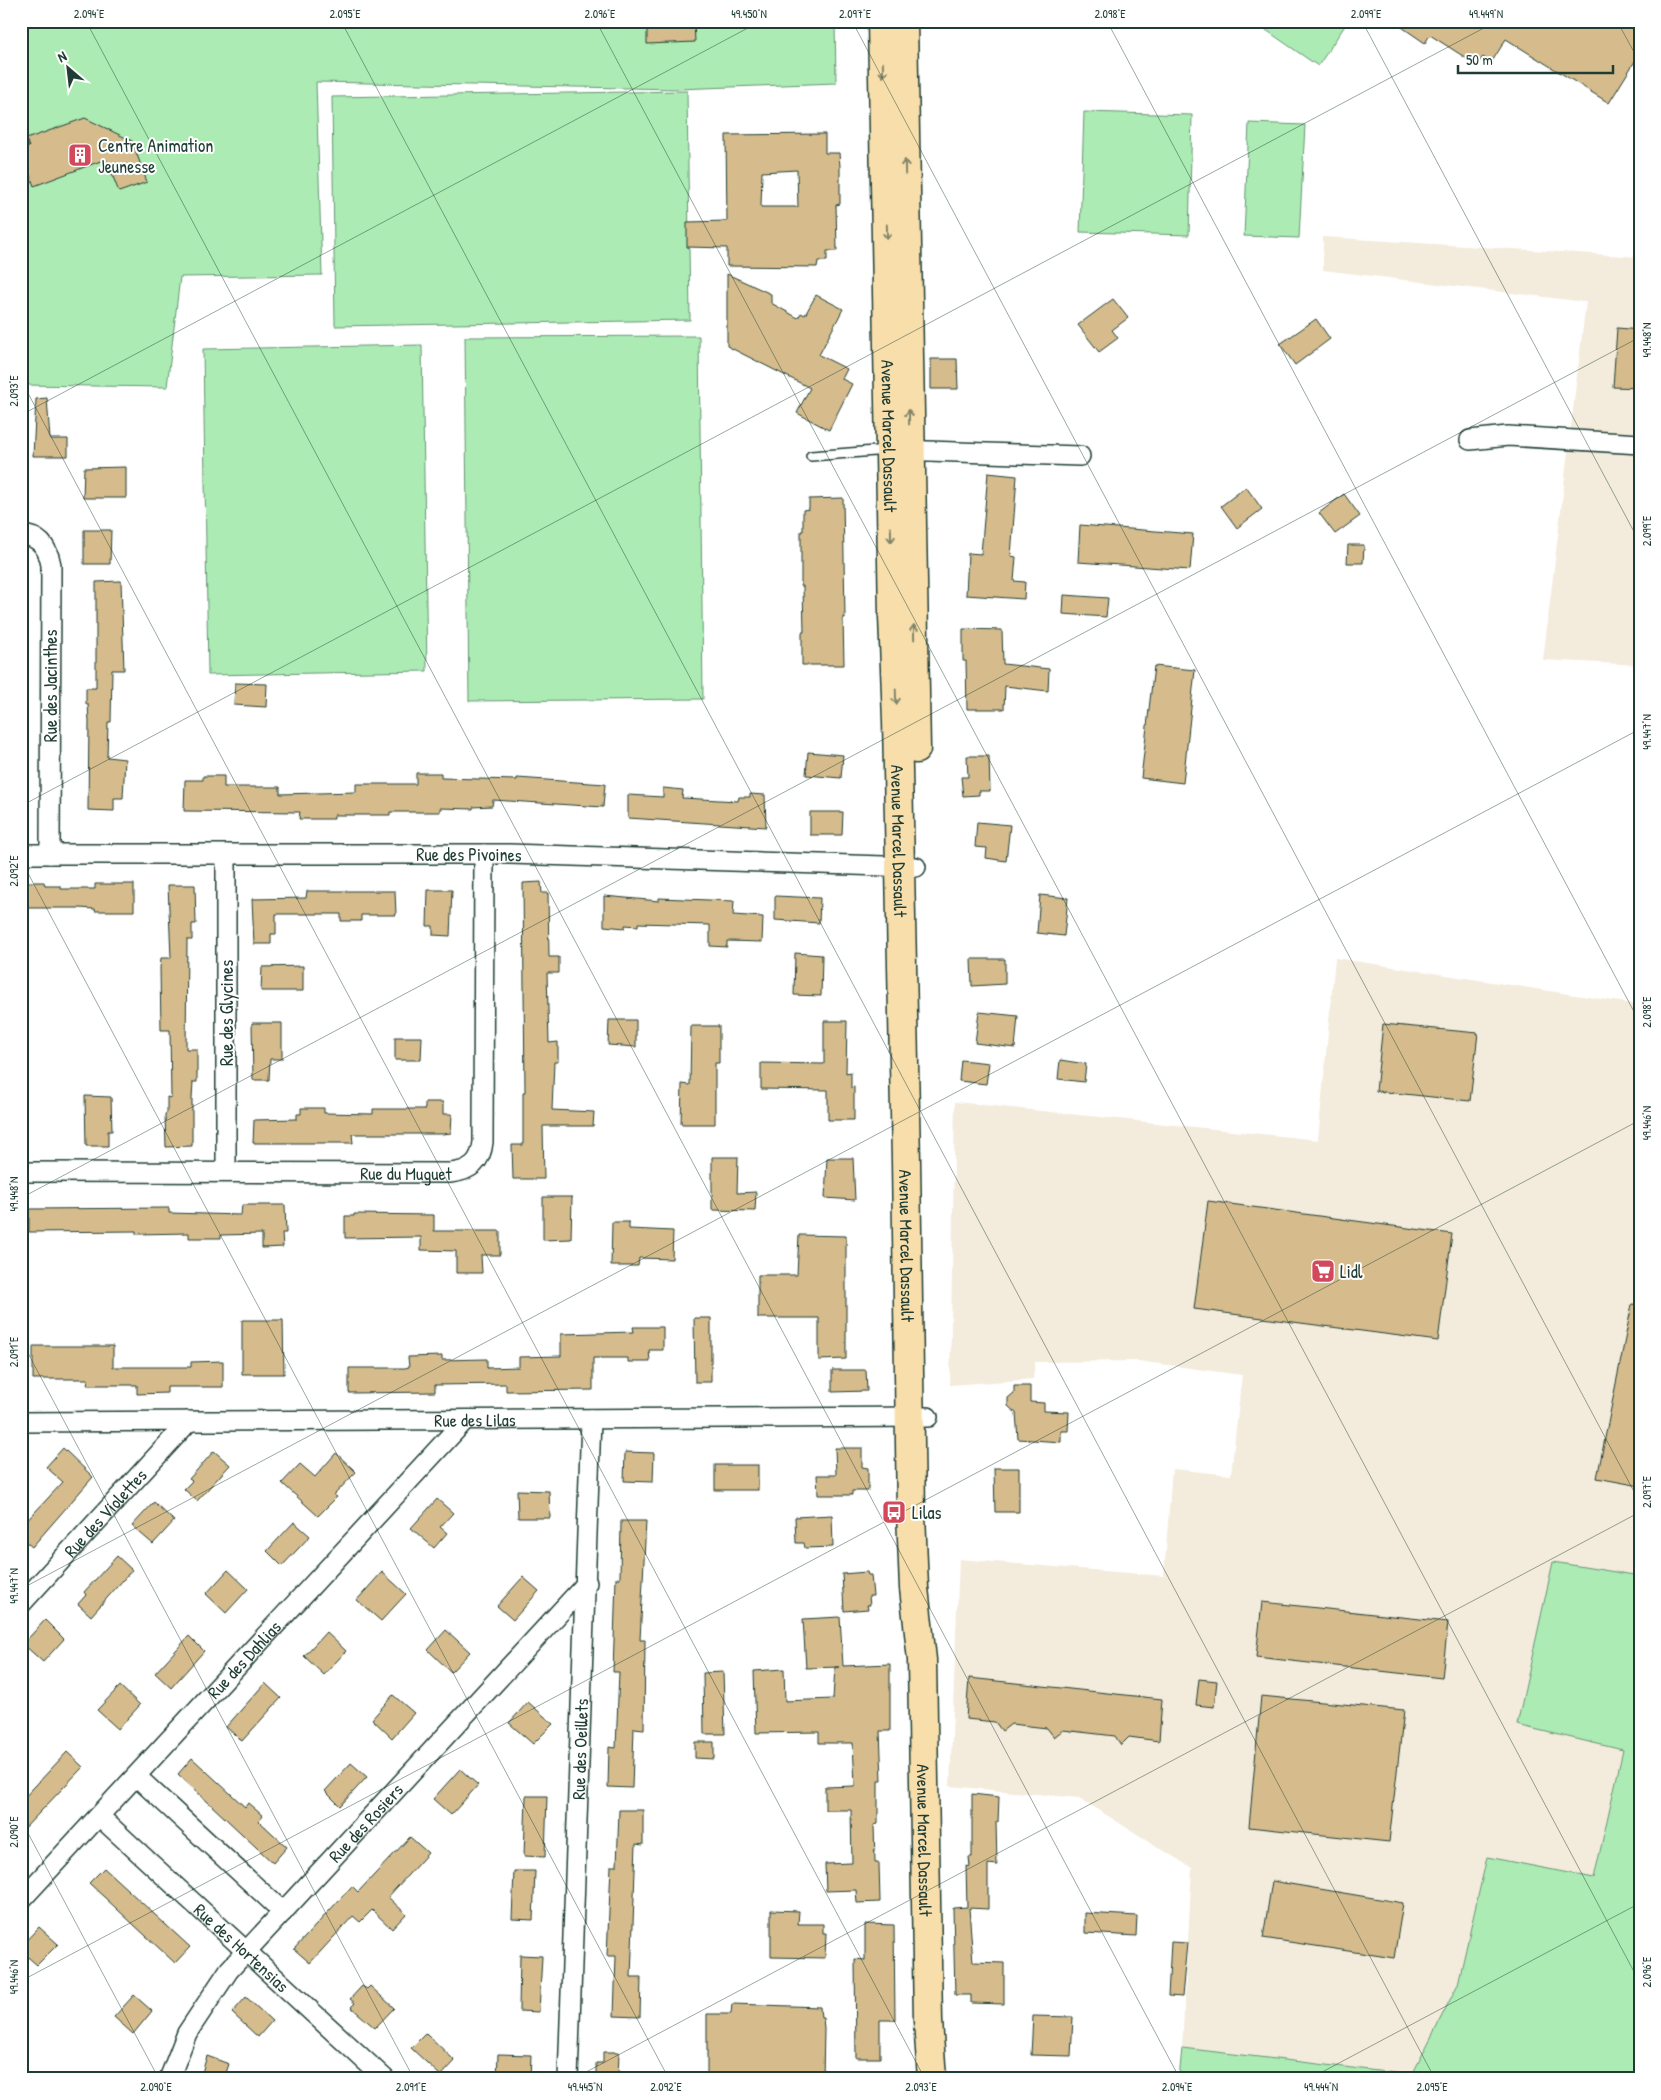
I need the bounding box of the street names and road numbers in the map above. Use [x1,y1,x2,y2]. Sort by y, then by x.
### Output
street label: Avenue Marcel Dassault [876,360,904,513]
street label: Rue des Jacinthes [38,630,63,742]
street label: Avenue Marcel Dassault [885,764,914,918]
street label: Rue des Pivoines [416,841,522,867]
street label: Rue des Glycines [214,960,239,1066]
street label: Rue du Muguet [360,1160,453,1186]
street label: Avenue Marcel Dassault [894,1169,921,1323]
street label: Rue des Lilas [434,1407,516,1432]
street label: Rue des Violettes [58,1463,152,1562]
street label: Rue des Dahlias [201,1615,286,1704]
street label: Rue des Oeillets [565,1698,594,1800]
street label: Avenue Marcel Dassault [911,1764,939,1917]
street label: Rue des Rosiers [322,1777,408,1868]
street label: Rue des Hortensias [189,1897,295,1998]

